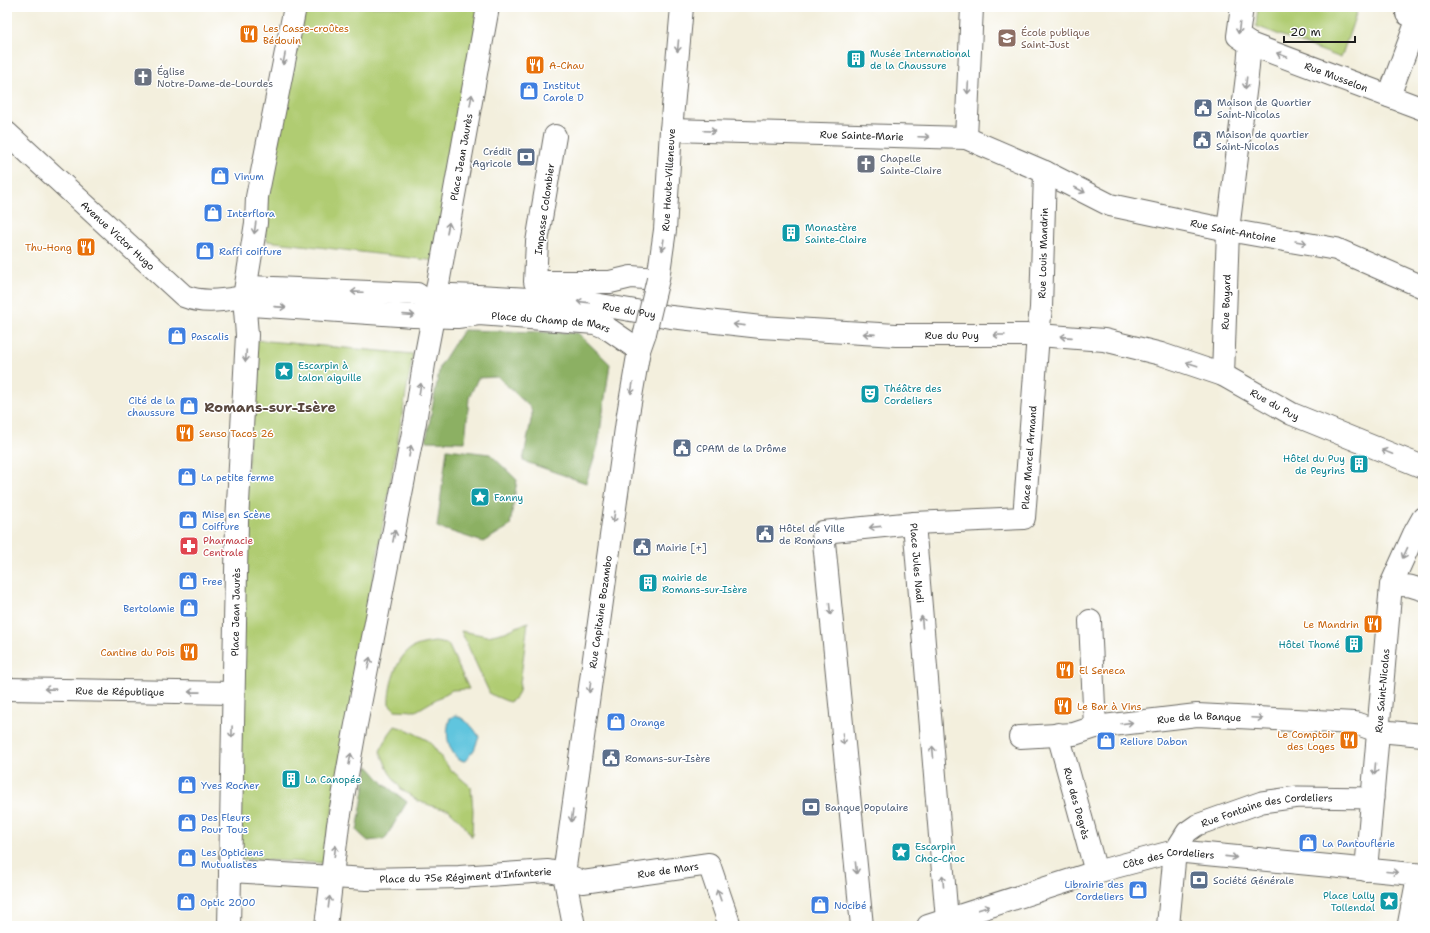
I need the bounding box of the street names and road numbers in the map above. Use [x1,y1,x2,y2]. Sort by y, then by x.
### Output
street label: Rue Musselon [1303,59,1370,95]
street label: Place Jean Jaurès [447,112,476,202]
street label: Rue Haute-Villeneuve [659,128,678,232]
street label: Rue Sainte-Marie [820,128,904,143]
street label: Impasse Colombier [532,162,557,256]
street label: Avenue Victor Hugo [78,198,158,273]
street label: Rue Louis Mandrin [1035,208,1051,299]
street label: Rue Saint-Antoine [1189,216,1278,245]
street label: Rue Bayard [1219,273,1233,330]
street label: Rue du Puy [601,299,657,321]
street label: Place du Champ de Mars [491,309,614,336]
street label: Rue du Puy [925,329,979,342]
street label: Rue du Puy [1248,386,1301,423]
street label: Place Marcel Armand [1019,404,1040,510]
street label: Place Jules Nadi [907,522,927,604]
street label: Rue Capitaine Bozambo [586,555,615,670]
street label: Place Jean Jaurès [228,568,243,657]
street label: Rue Saint-Nicolas [1372,648,1392,734]
street label: Rue de République [75,684,165,699]
street label: Rue de la Banque [1156,709,1242,727]
street label: Rue des Degrès [1060,766,1093,841]
street label: Rue Fontaine des Cordeliers [1199,791,1333,830]
street label: Côte des Cordeliers [1121,845,1215,872]
street label: Rue de Mars [637,860,700,881]
street label: Place du 75e Régiment d'Infanterie [379,865,553,886]

